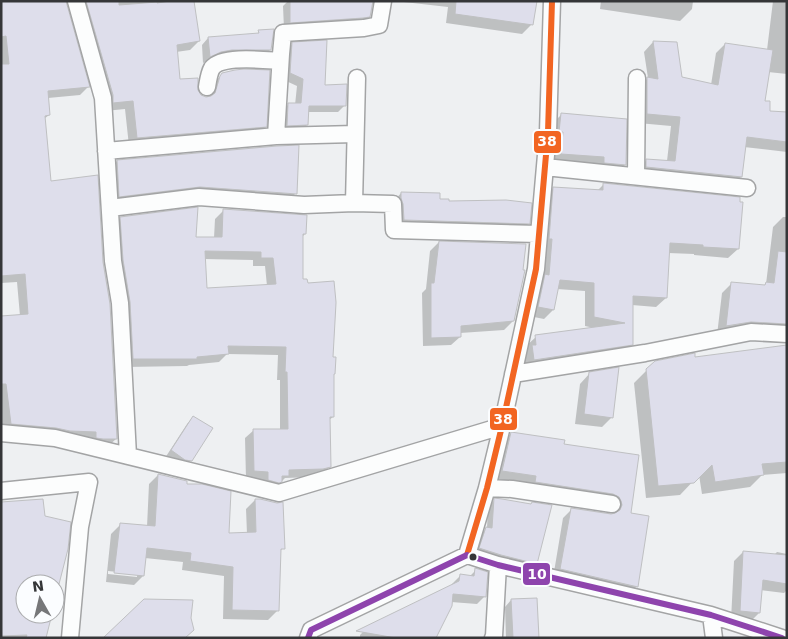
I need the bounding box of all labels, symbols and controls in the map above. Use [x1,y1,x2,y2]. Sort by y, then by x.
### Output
line badge: 38 [533,130,562,154]
text: 38 [537,133,557,149]
line badge: 38 [489,407,518,431]
text: 38 [493,411,513,427]
unlabelled marker [468,552,478,562]
line badge: 10 [522,562,551,586]
text: 10 [527,566,547,582]
north arrow [15,574,65,624]
text: N [31,577,45,595]

